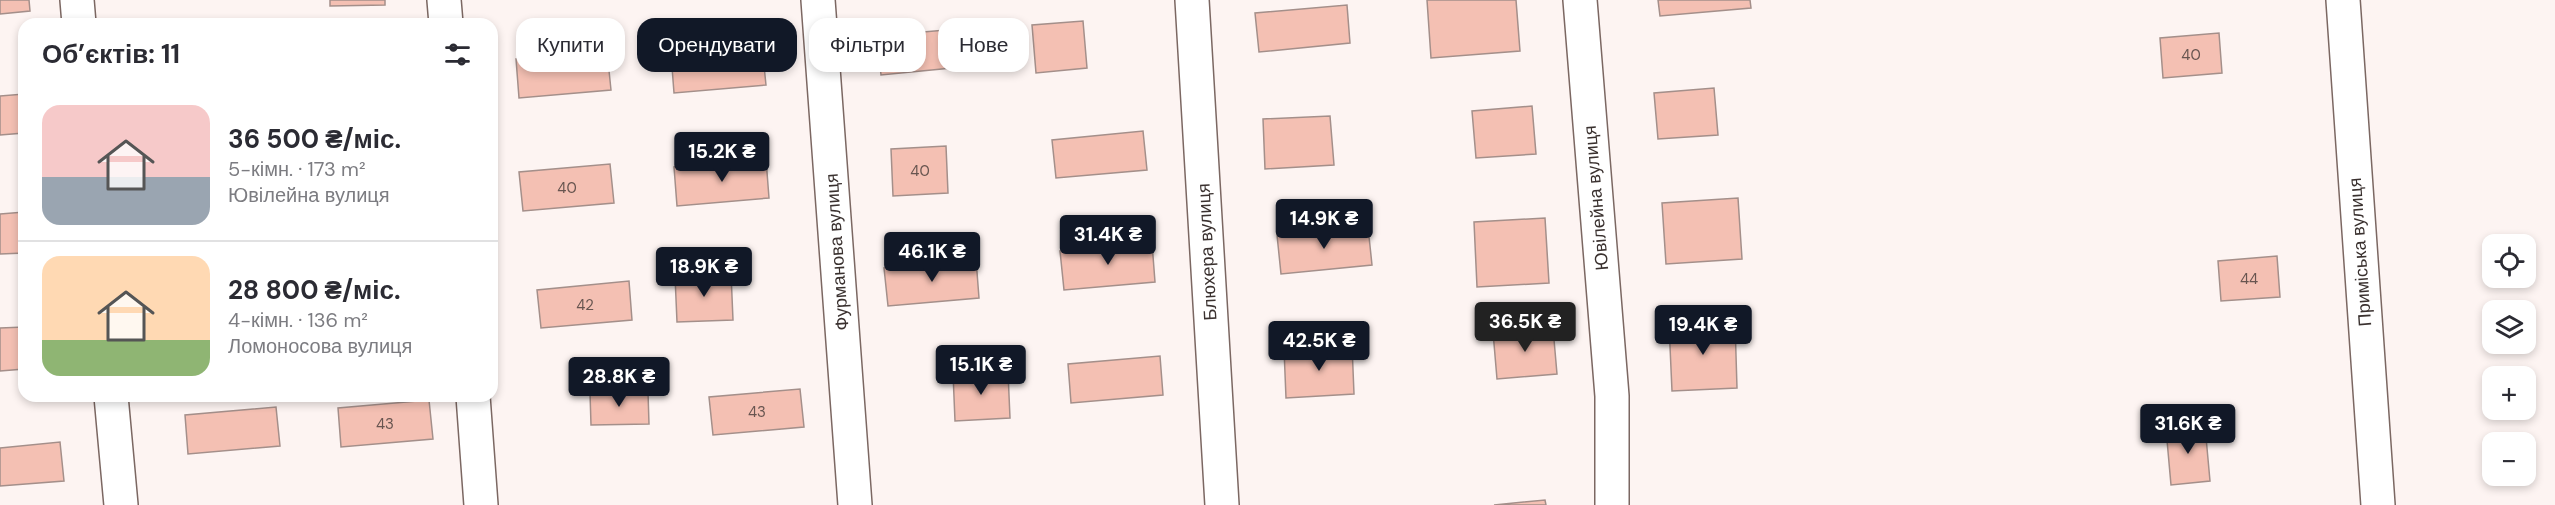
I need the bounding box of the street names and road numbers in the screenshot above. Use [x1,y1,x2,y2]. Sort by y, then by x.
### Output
street label: Ювілейна вулиця [1578,125,1614,271]
street label: Фурманова вулиця [820,173,854,331]
street label: Приміська вулиця [2343,177,2377,327]
street label: Блюхера вулиця [1191,183,1223,321]

